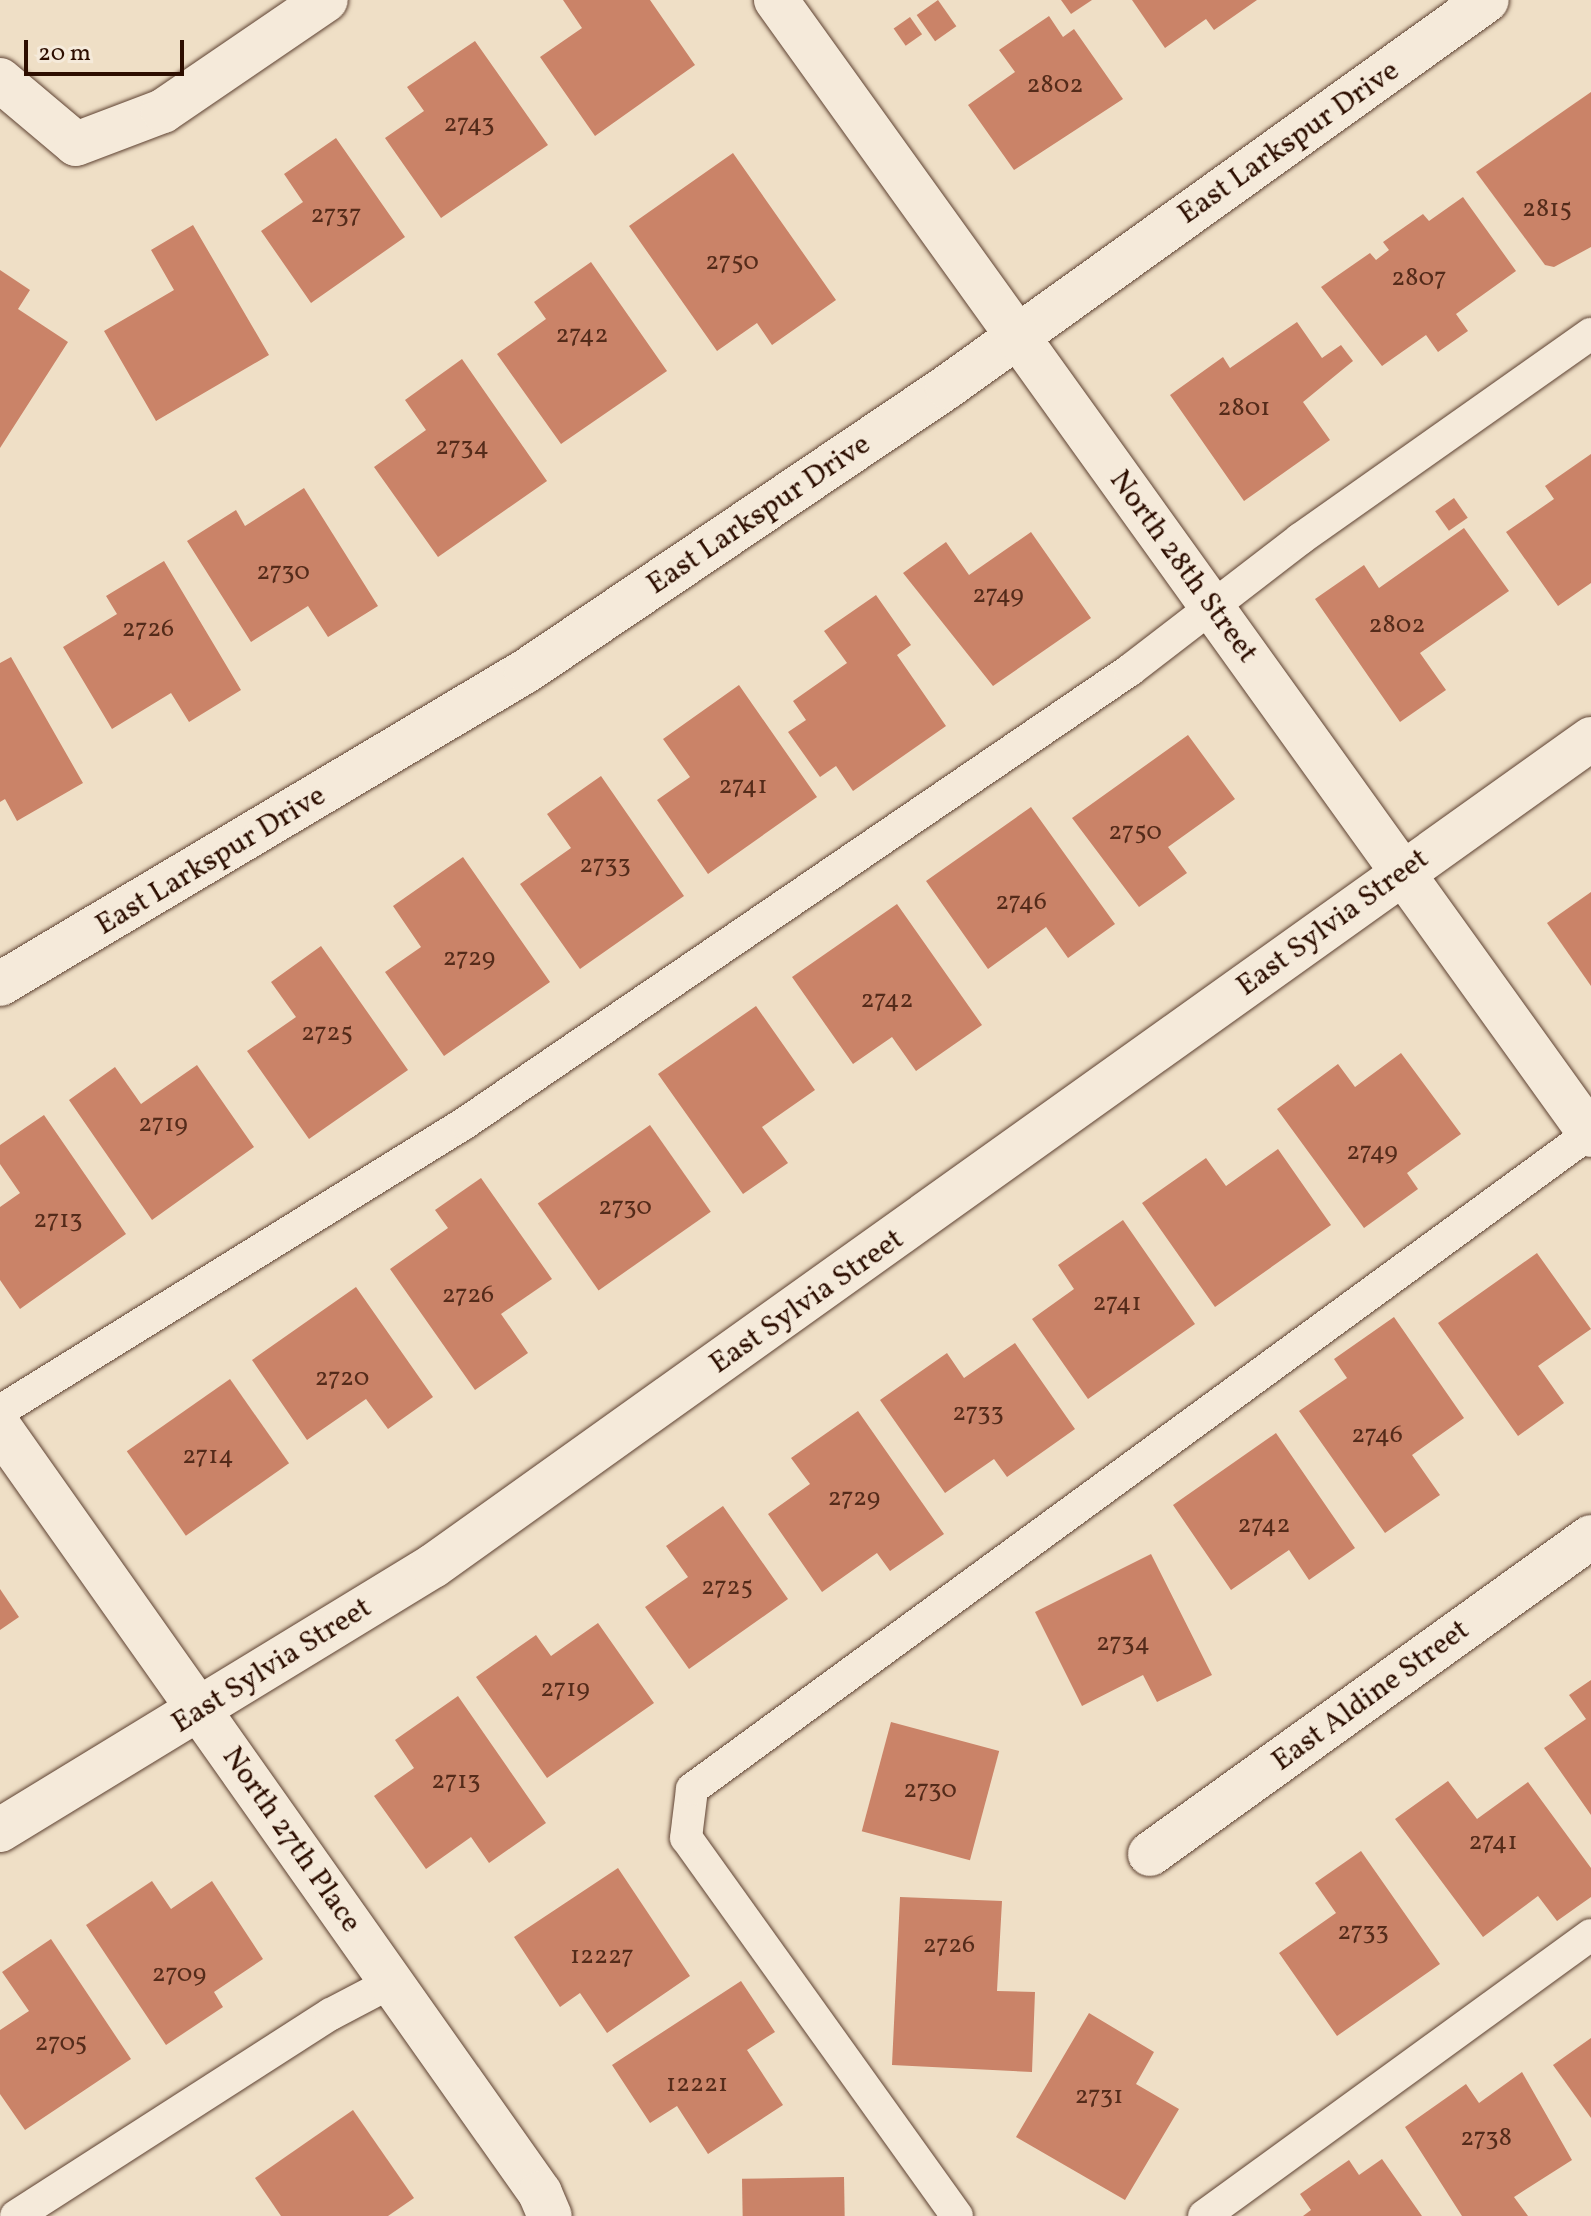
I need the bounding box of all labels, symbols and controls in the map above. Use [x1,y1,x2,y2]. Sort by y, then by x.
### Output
scale bar [28,24,188,74]
text: 20 m [38,37,91,71]
street label: East Larkspur Drive [1171,53,1407,233]
house number: 2802 [1027,70,1083,102]
house number: 2743 [443,109,495,141]
house number: 2815 [1522,194,1572,226]
house number: 2737 [310,200,362,232]
house number: 2750 [705,247,759,279]
house number: 2807 [1391,263,1447,295]
house number: 2742 [556,320,608,352]
house number: 2801 [1218,393,1270,425]
street label: East Larkspur Drive [640,427,878,603]
house number: 2734 [435,432,489,464]
street label: North 28th Street [1101,464,1265,670]
house number: 2730 [256,557,310,589]
house number: 2749 [972,580,1024,612]
house number: 2802 [1369,610,1425,642]
house number: 2726 [122,614,174,646]
house number: 2741 [719,771,767,803]
street label: East Larkspur Drive [90,778,332,944]
house number: 2750 [1108,817,1162,849]
street label: East Sylvia Street [1230,841,1436,1005]
house number: 2733 [579,850,631,882]
house number: 2746 [995,887,1047,919]
house number: 2729 [443,943,495,975]
house number: 2742 [861,985,913,1017]
house number: 2725 [301,1018,353,1050]
house number: 2719 [138,1109,188,1141]
house number: 2749 [1346,1137,1398,1169]
house number: 2730 [598,1192,652,1224]
house number: 2713 [33,1205,83,1237]
street label: East Sylvia Street [703,1222,911,1382]
house number: 2726 [442,1280,494,1312]
house number: 2741 [1093,1288,1141,1320]
house number: 2720 [315,1363,369,1395]
house number: 2733 [952,1398,1004,1430]
house number: 2746 [1351,1420,1403,1452]
house number: 2714 [182,1441,234,1473]
house number: 2729 [828,1483,880,1515]
house number: 2742 [1238,1510,1290,1542]
house number: 2725 [701,1572,753,1604]
street label: East Sylvia Street [166,1590,378,1742]
street label: East Aldine Street [1265,1612,1477,1780]
house number: 2734 [1096,1628,1150,1660]
house number: 2719 [540,1674,590,1706]
street label: North 27th Place [214,1740,368,1940]
house number: 2713 [431,1766,481,1798]
house number: 2730 [903,1775,957,1807]
house number: 2741 [1469,1827,1517,1859]
house number: 2733 [1337,1917,1389,1949]
house number: 2726 [923,1930,975,1962]
house number: 12227 [570,1941,634,1973]
house number: 2709 [152,1959,206,1991]
house number: 2705 [35,2028,87,2060]
house number: 12221 [666,2069,728,2101]
house number: 2731 [1075,2081,1123,2113]
house number: 2738 [1460,2123,1512,2155]

